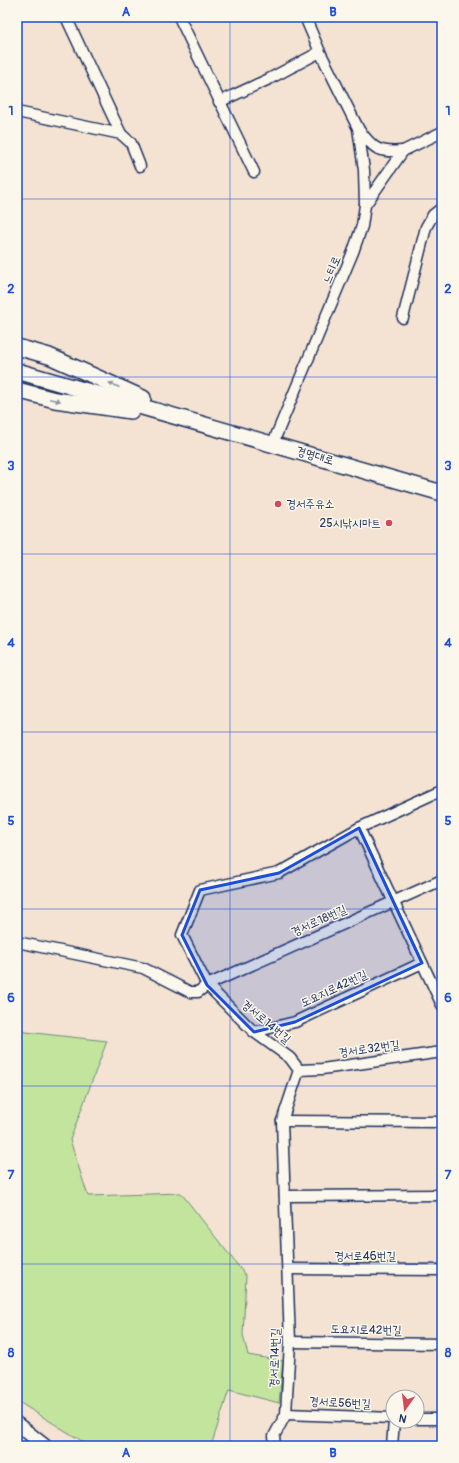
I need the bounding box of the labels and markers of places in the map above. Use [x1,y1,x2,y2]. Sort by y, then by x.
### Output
place label: 경서주유소 [286,497,334,512]
marker: 경서주유소 [273,499,283,509]
place label: 25시낚시마트 [320,516,381,531]
marker: 25시낚시마트 [384,518,394,528]

